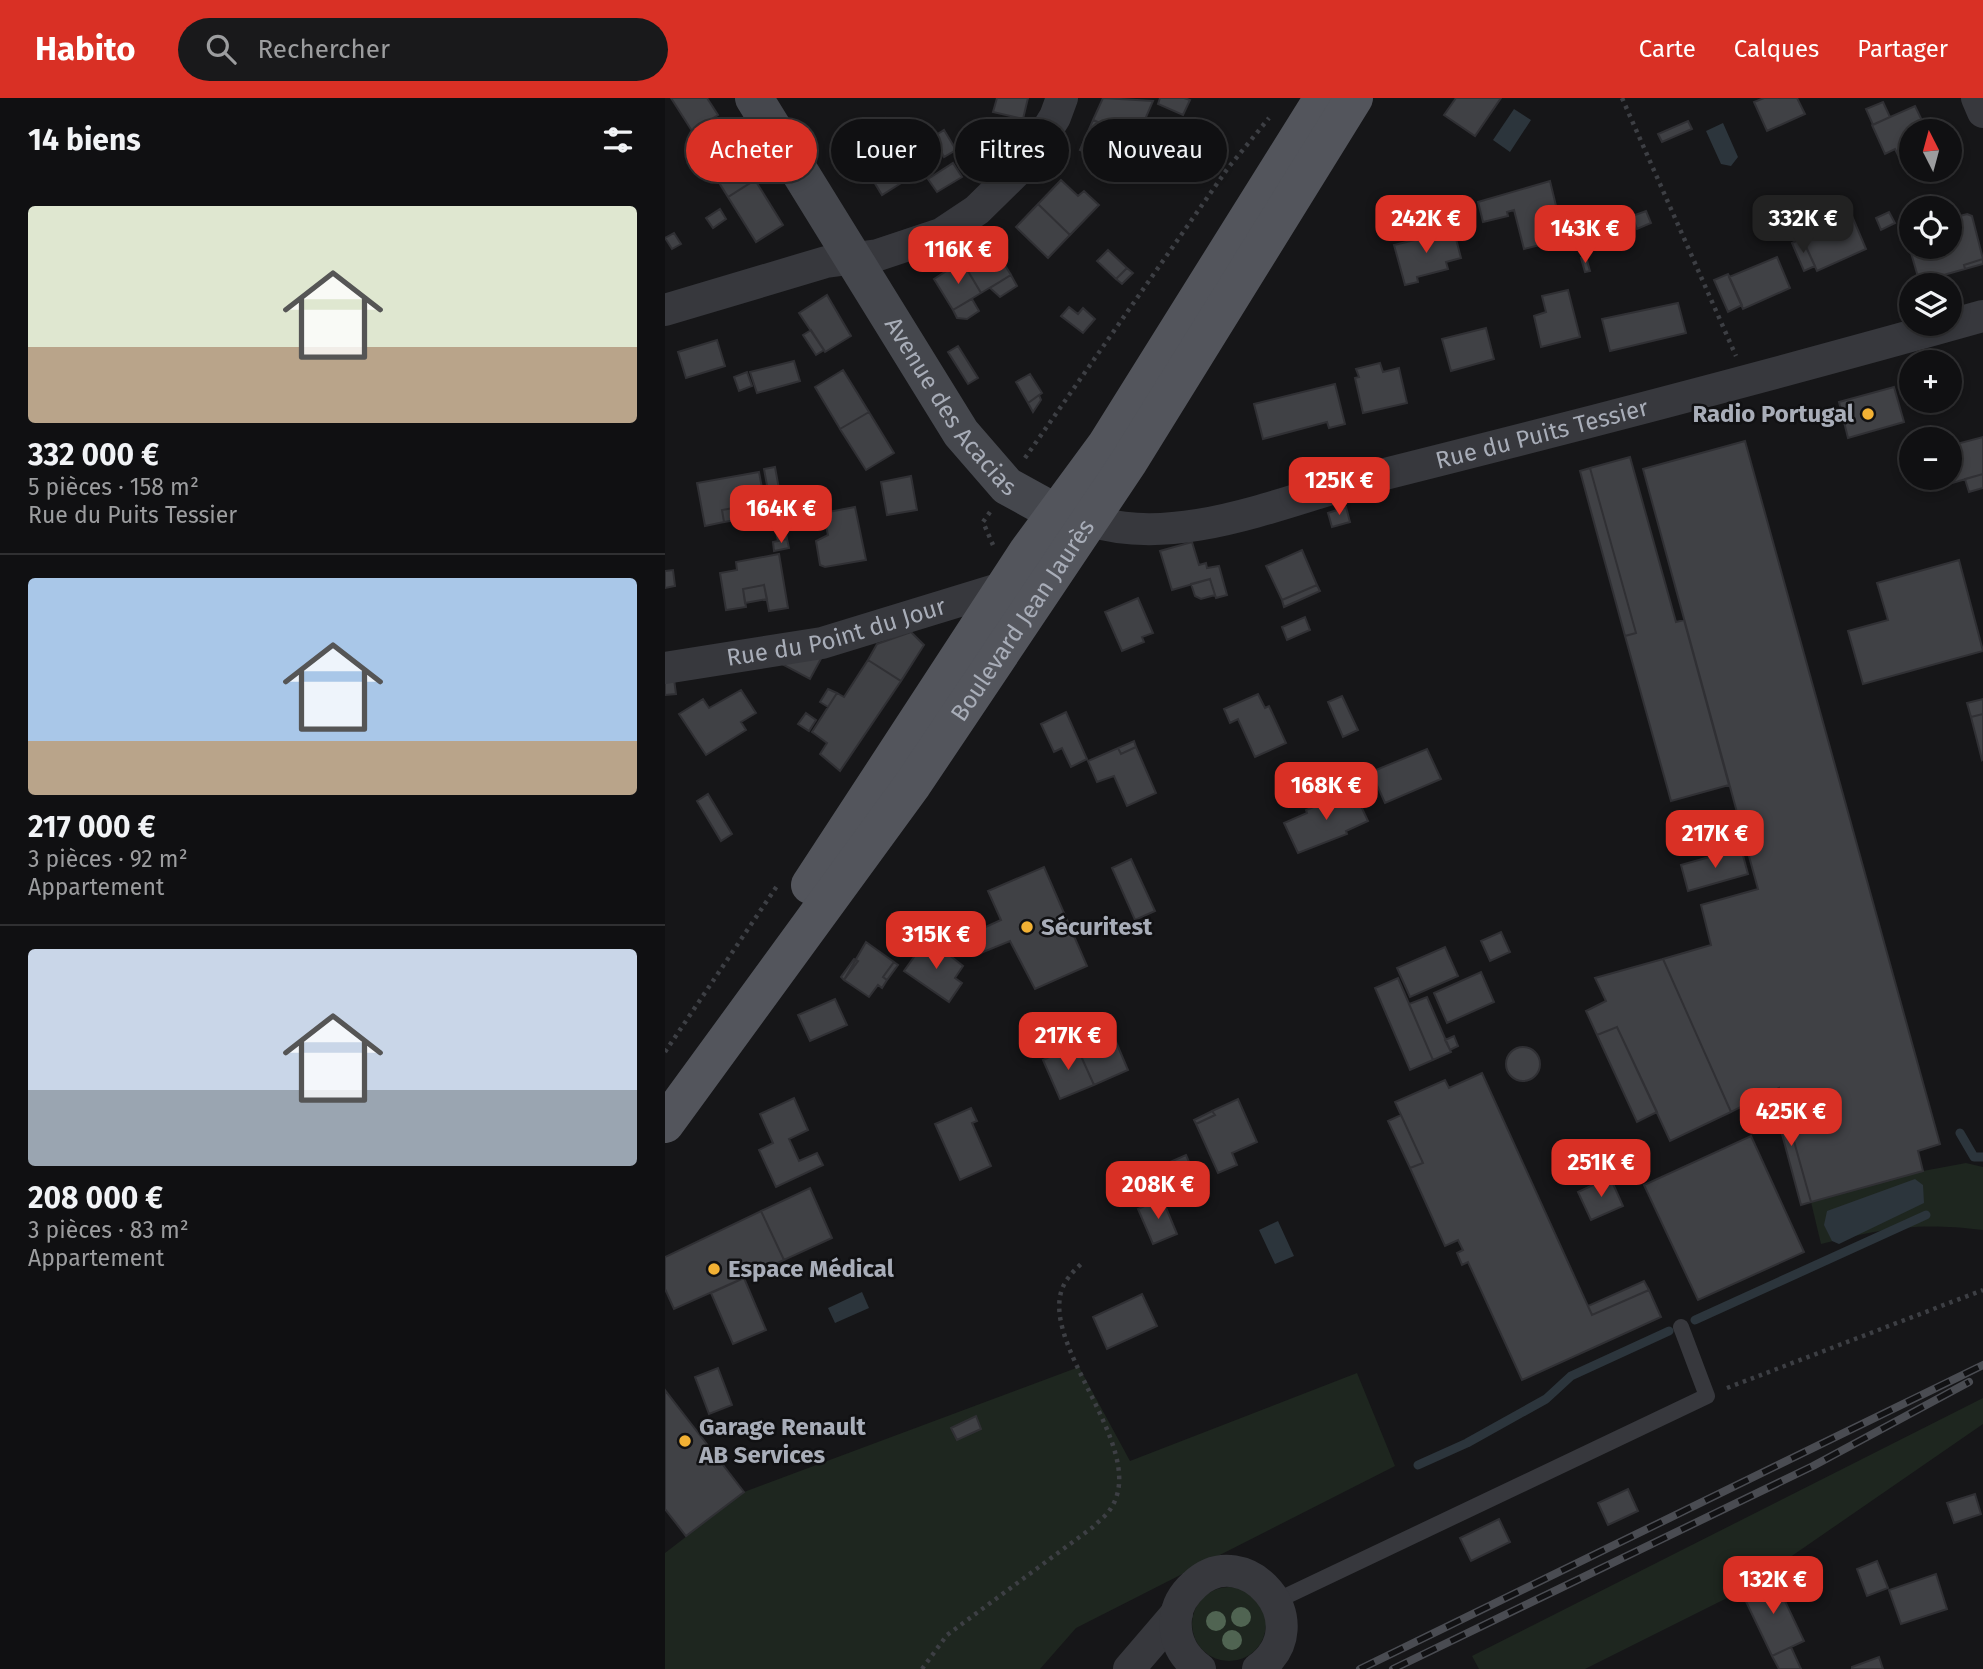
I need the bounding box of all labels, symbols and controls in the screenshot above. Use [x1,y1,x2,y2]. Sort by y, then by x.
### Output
search box [178,18,668,81]
text: Habito [35,29,136,69]
icon: search [202,30,240,68]
text: Rechercher [258,34,390,65]
text: Carte [1639,35,1696,63]
text: Calques [1734,35,1819,63]
text: Partager [1857,35,1948,63]
chip: Acheter [686,119,817,182]
chip: Louer [831,119,941,182]
chip: Filtres [955,119,1069,182]
chip: Nouveau [1083,119,1227,182]
north arrow [1899,119,1962,182]
map controls [1899,119,1962,490]
icon: filters [599,121,637,159]
text: 14 biens [28,122,141,158]
pin: 242K € [1369,195,1483,255]
pin: 332K € [1746,195,1860,255]
button: locate [1899,196,1962,259]
text: 242K € [1391,204,1461,232]
text: 332K € [1768,204,1838,232]
pin: 143K € [1528,206,1642,265]
text: 143K € [1551,214,1619,242]
pin: 116K € [901,226,1015,286]
text: 116K € [924,235,992,263]
icon: home [270,252,396,378]
button: layers [1899,273,1962,336]
street label: Avenue des Acacias [879,312,1021,502]
button: + [1899,350,1962,413]
street label: Rue du Puits Tessier [1433,393,1652,475]
place label: Radio Portugal [1692,400,1855,428]
marker: Radio Portugal [1860,406,1876,422]
button: − [1899,427,1962,490]
text: 332 000 € [28,437,159,473]
pin: 125K € [1282,458,1396,517]
text: 125K € [1305,466,1373,494]
text: 5 pièces · 158 m² [28,473,199,501]
pin: 164K € [724,486,838,545]
text: 164K € [746,494,816,522]
text: Rue du Puits Tessier [28,501,237,529]
street label: Boulevard Jean Jaurès [945,514,1100,727]
street label: Rue du Point du Jour [724,592,950,672]
icon: home [270,624,396,750]
pin: 168K € [1269,762,1383,822]
text: 168K € [1291,771,1361,799]
text: 217 000 € [28,809,155,845]
pin: 217K € [1658,810,1772,870]
text: 217K € [1682,819,1748,847]
text: 3 pièces · 92 m² [28,845,188,873]
text: Appartement [28,873,164,901]
pin: 315K € [879,912,993,971]
place label: Sécuritest [1041,913,1153,941]
marker: Sécuritest [1019,919,1035,935]
text: 315K € [902,920,970,948]
icon: home [270,995,396,1121]
pin: 217K € [1011,1012,1125,1072]
text: 217K € [1035,1021,1101,1049]
pin: 425K € [1734,1088,1848,1148]
text: 425K € [1756,1097,1826,1125]
pin: 251K € [1544,1140,1658,1199]
text: 251K € [1567,1148,1635,1176]
pin: 208K € [1101,1162,1215,1221]
text: 208K € [1122,1170,1194,1198]
text: 208 000 € [28,1180,163,1216]
text: 3 pièces · 83 m² [28,1216,189,1244]
text: Appartement [28,1244,164,1272]
place label: Espace Médical [728,1255,895,1283]
marker: Espace Médical [706,1261,722,1277]
place label: Garage Renault AB Services [698,1413,867,1469]
marker: Garage Renault AB Services [677,1433,693,1449]
pin: 132K € [1716,1556,1830,1616]
text: 132K € [1739,1565,1807,1593]

